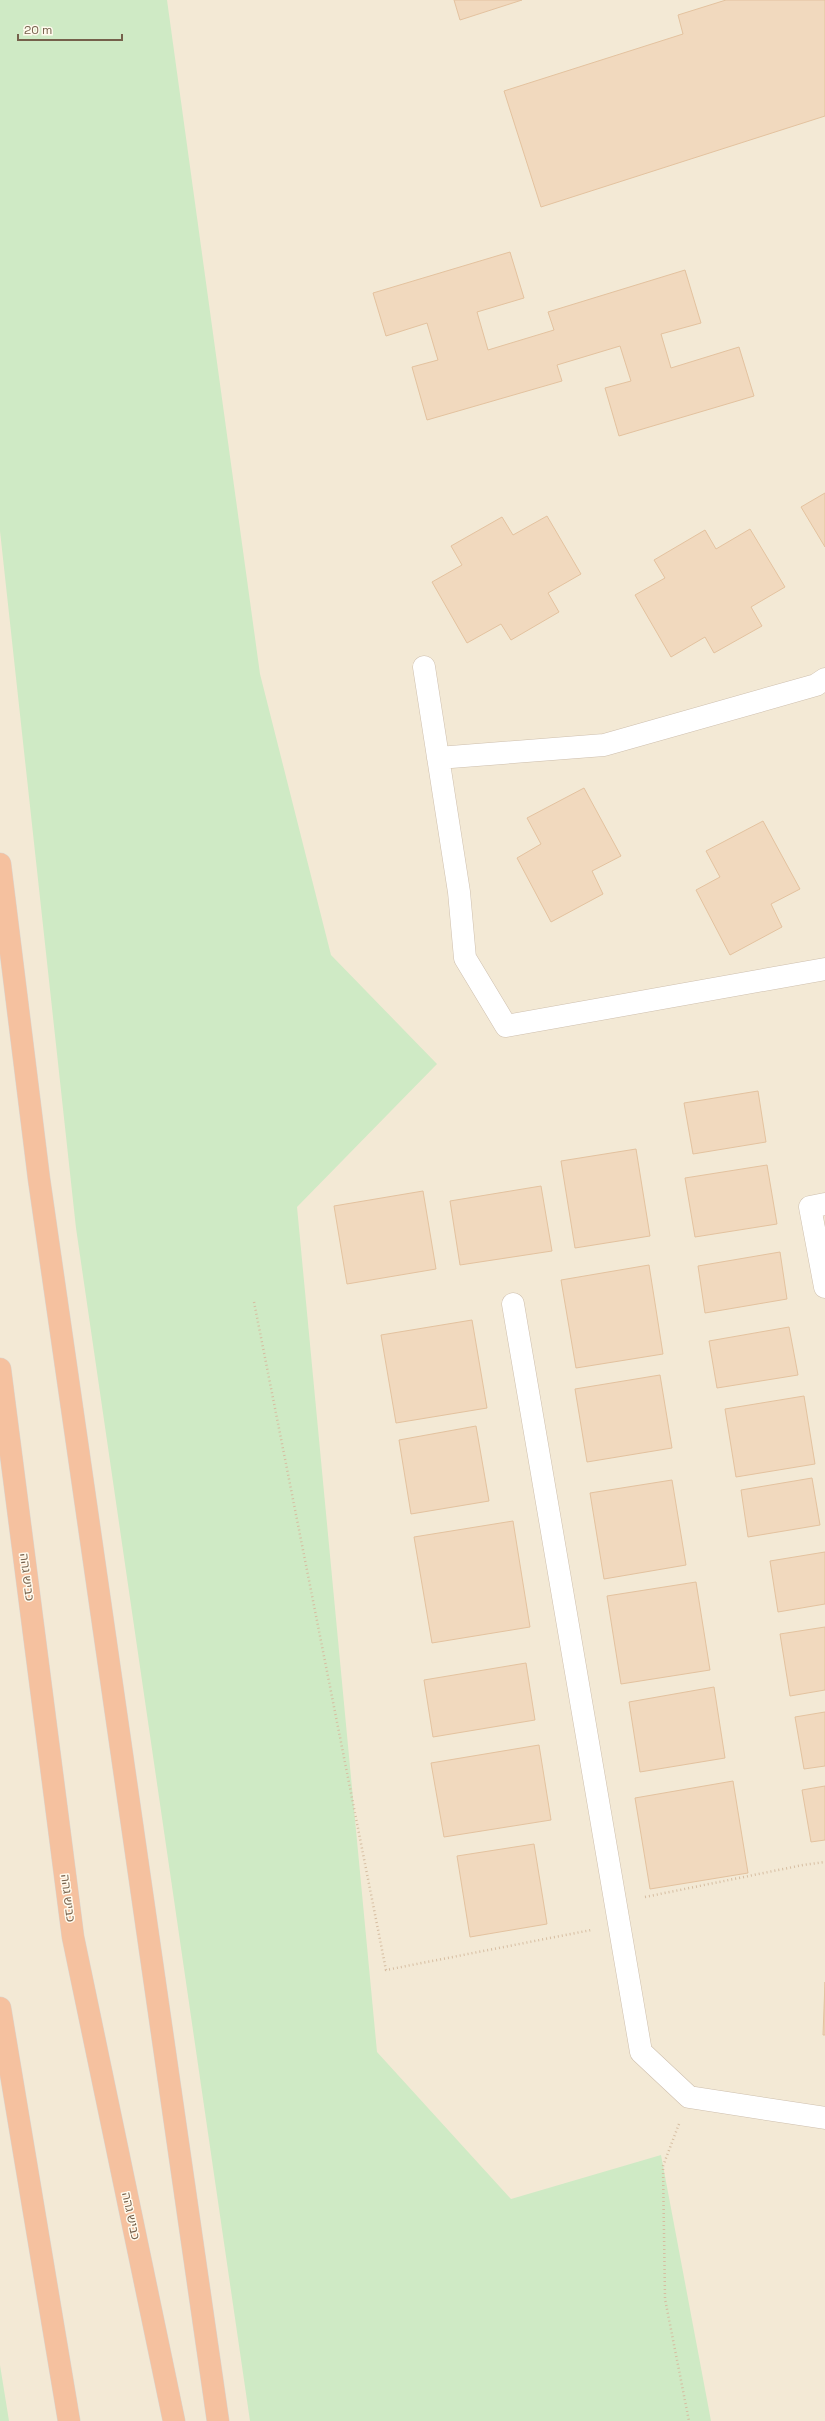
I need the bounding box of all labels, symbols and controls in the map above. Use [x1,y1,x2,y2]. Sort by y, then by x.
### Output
scale bar [18,16,122,42]
text: 20 m [24,22,52,38]
street label: כביש גהה [16,1552,38,1602]
street label: כביש גהה [57,1873,79,1923]
street label: כביש גהה [118,2191,144,2241]

